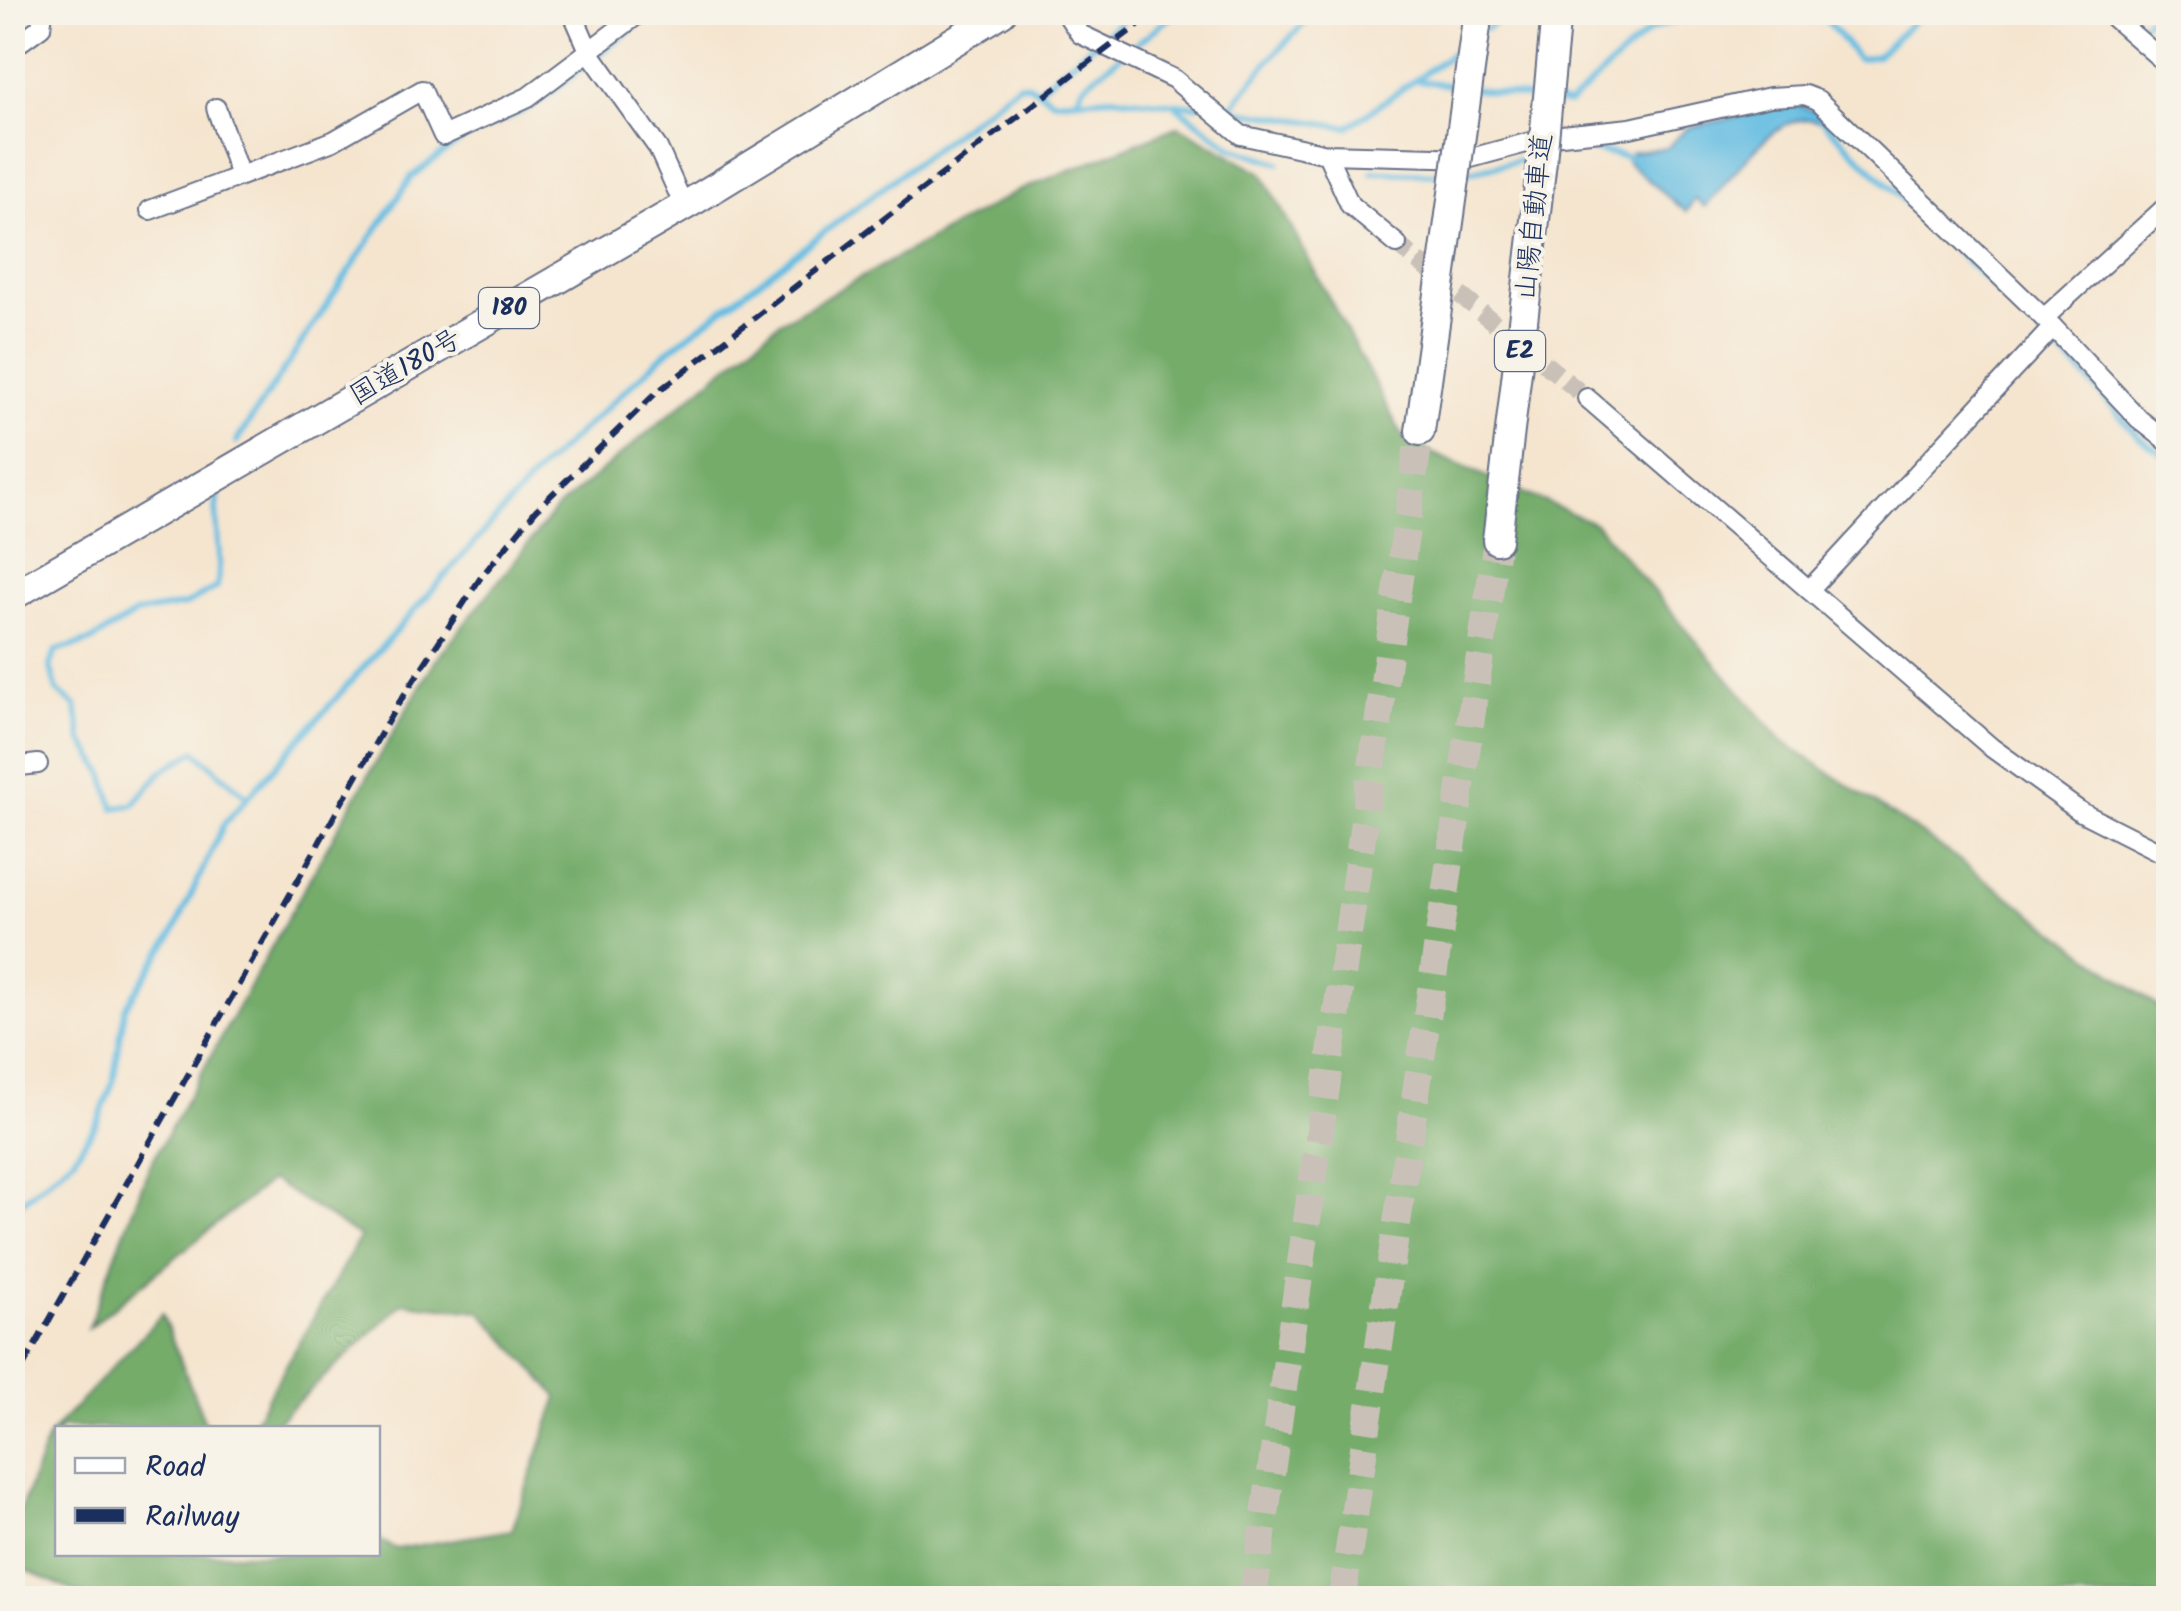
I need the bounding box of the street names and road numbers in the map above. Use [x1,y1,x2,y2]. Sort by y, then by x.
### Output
street label: 山陽自動車道 [1504,131,1566,303]
road number: 180 [479,288,539,328]
street label: 国道180号 [341,318,471,418]
road number: E2 [1495,331,1545,371]

